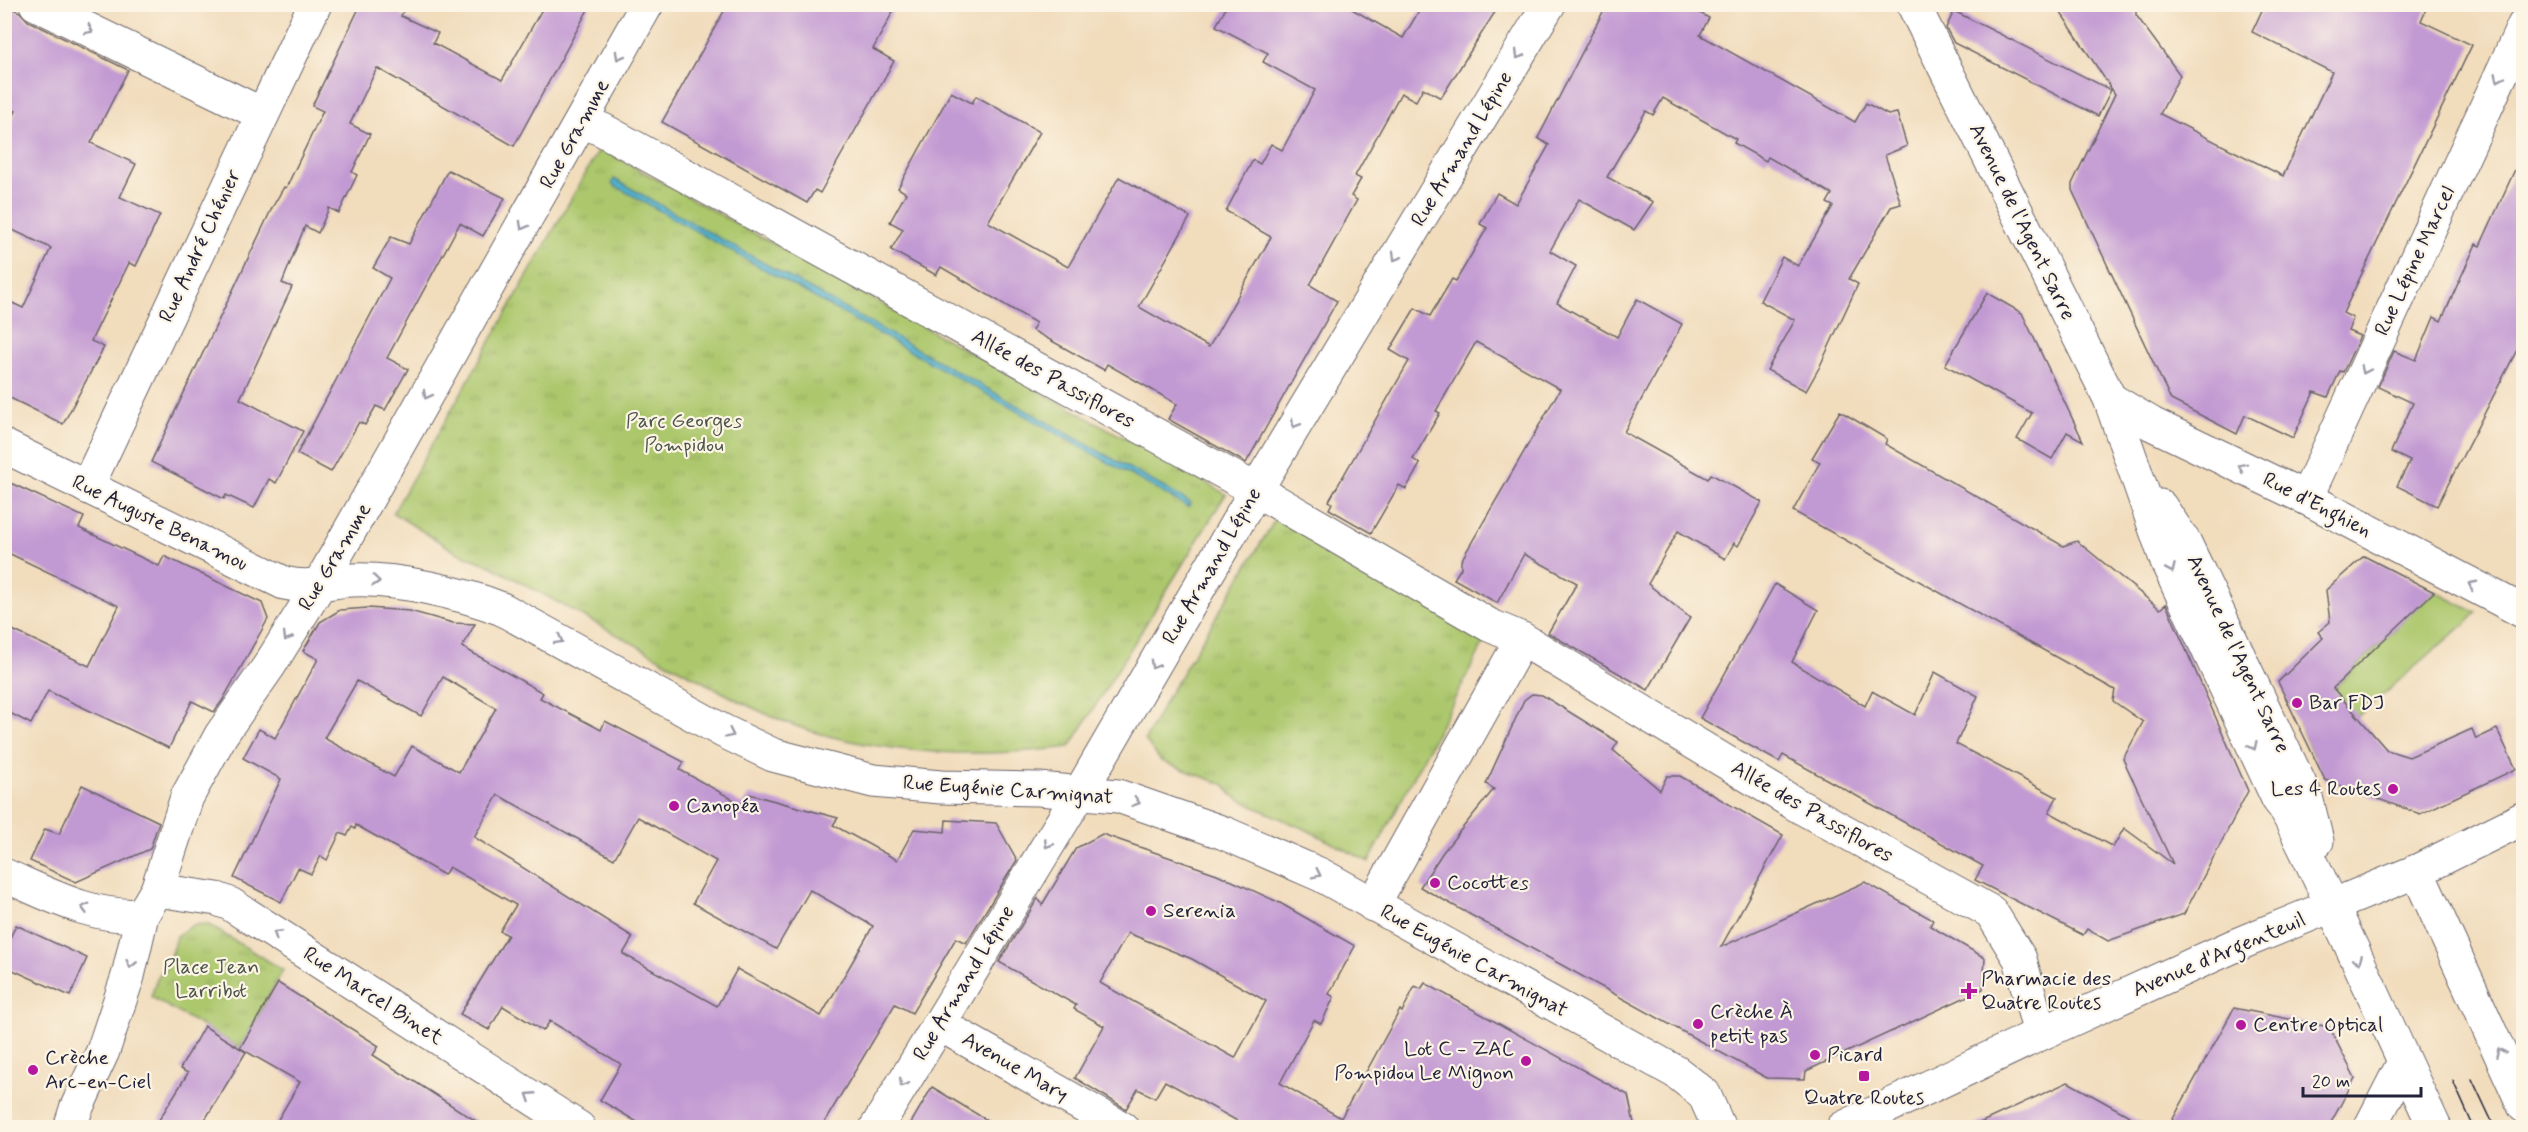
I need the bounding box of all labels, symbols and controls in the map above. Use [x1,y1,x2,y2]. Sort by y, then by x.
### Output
one-way arrow [82,23,93,35]
one-way arrow [615,49,626,60]
one-way arrow [1514,49,1526,59]
street label: Rue Armand Lépine [1404,66,1520,232]
one-way arrow [2494,72,2506,83]
street label: Rue Gramme [533,74,617,194]
street label: Avenue de l'Agent Sarre [1962,119,2082,325]
street label: Rue André Chénier [152,165,248,327]
street label: Rue Lépine Marcel [2368,182,2462,340]
one-way arrow [519,220,530,230]
one-way arrow [1392,251,1404,261]
street label: Allée des Passiflores [966,323,1140,435]
one-way arrow [2360,363,2372,374]
one-way arrow [423,389,434,400]
park label: Parc Georges Pompidou [626,407,742,459]
one-way arrow [1291,418,1303,428]
one-way arrow [2238,463,2249,475]
street label: Rue d'Enghien [2257,466,2376,546]
street label: Rue Auguste Benamou [67,468,253,578]
street label: Rue Armand Lépine [1156,482,1268,650]
street label: Rue Gramme [292,498,378,616]
street label: Avenue de l'Agent Sarre [2180,550,2296,758]
one-way arrow [2163,563,2175,574]
one-way arrow [371,575,380,587]
one-way arrow [2467,581,2478,592]
one-way arrow [283,631,294,641]
one-way arrow [553,633,563,644]
one-way arrow [1150,659,1162,669]
place label: Bar FDJ [2309,689,2384,717]
marker: Bar FDJ [2290,696,2304,710]
one-way arrow [723,727,734,739]
one-way arrow [2245,739,2257,750]
street label: Allée des Passiflores [1726,754,1898,870]
street label: Rue Eugénie Carmignat [902,769,1114,811]
place label: Les 4 Routes [2271,775,2381,803]
marker: Les 4 Routes [2386,782,2400,796]
place label: Canopéa [686,792,760,820]
one-way arrow [1130,795,1141,808]
marker: Canopéa [667,799,681,813]
one-way arrow [1044,838,1056,848]
one-way arrow [1311,866,1322,878]
place label: Cocottes [1447,869,1529,897]
marker: Cocottes [1428,876,1442,890]
place label: Serenia [1163,897,1236,925]
street label: Rue Eugénie Carmignat [1375,898,1573,1024]
street label: Rue Armand Lépine [906,900,1022,1066]
one-way arrow [80,902,90,915]
marker: Serenia [1144,904,1158,918]
street label: Avenue d'Argenteuil [2128,906,2311,1006]
one-way arrow [273,930,283,942]
street label: Rue Marcel Binet [298,940,449,1052]
park label: Place Jean Larribot [163,953,259,1005]
one-way arrow [2351,954,2363,965]
one-way arrow [125,959,138,969]
place label: Pharmacie des Quatre Routes [1981,965,2111,1017]
marker: Pharmacie des Quatre Routes [1962,984,1976,998]
place label: Crèche À petit pas [1710,998,1793,1050]
place label: Centre Optical [2253,1011,2383,1039]
marker: Crèche À petit pas [1691,1017,1705,1031]
marker: Centre Optical [2234,1018,2248,1032]
street label: Avenue Mary [957,1025,1073,1109]
place label: Lot C - ZAC Pompidou Le Mignon [1334,1035,1514,1088]
place label: Picard [1827,1041,1883,1069]
place label: Crèche Arc-en-Ciel [45,1044,151,1096]
marker: Picard [1808,1048,1822,1062]
one-way arrow [2495,1048,2507,1059]
marker: Lot C - ZAC Pompidou Le Mignon [1519,1054,1533,1068]
scale bar [2303,1060,2422,1098]
marker: Crèche Arc-en-Ciel [26,1063,40,1077]
marker: Quatre Routes [1857,1069,1871,1083]
text: 20 m [2312,1070,2350,1094]
one-way arrow [899,1077,911,1087]
place label: Quatre Routes [1804,1084,1924,1112]
one-way arrow [525,1092,536,1103]

